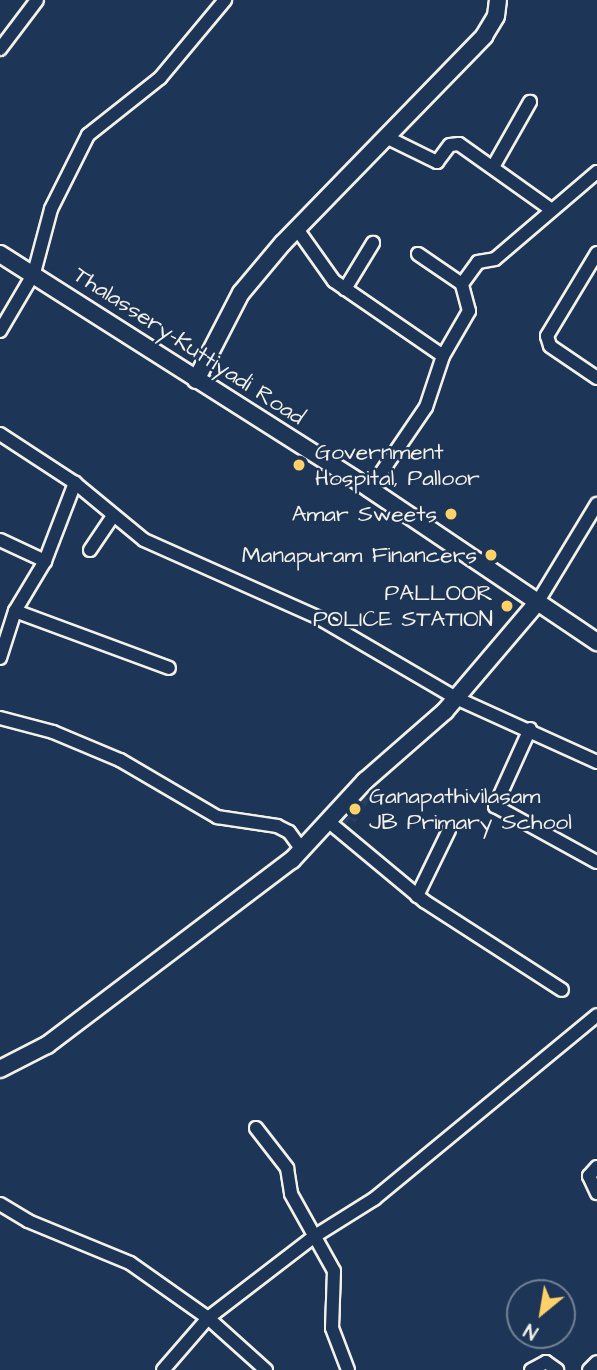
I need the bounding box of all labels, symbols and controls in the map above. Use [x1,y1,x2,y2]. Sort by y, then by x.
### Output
street label: Thalassery-Kuttiyadi Road [68,261,310,431]
place label: Government Hospital, Palloor [315,438,480,492]
marker: Government Hospital, Palloor [289,455,309,475]
place label: Amar Sweets [292,500,437,528]
marker: Amar Sweets [443,506,459,522]
place label: Manapuram Financers [242,541,477,569]
marker: Manapuram Financers [483,547,499,563]
place label: PALLOOR POLICE STATION [313,579,493,633]
marker: PALLOOR POLICE STATION [499,598,515,614]
place label: Ganapathivilasam JB Primary School [369,782,572,836]
marker: Ganapathivilasam JB Primary School [347,801,363,817]
north arrow [506,1279,576,1349]
text: N [519,1316,543,1346]

